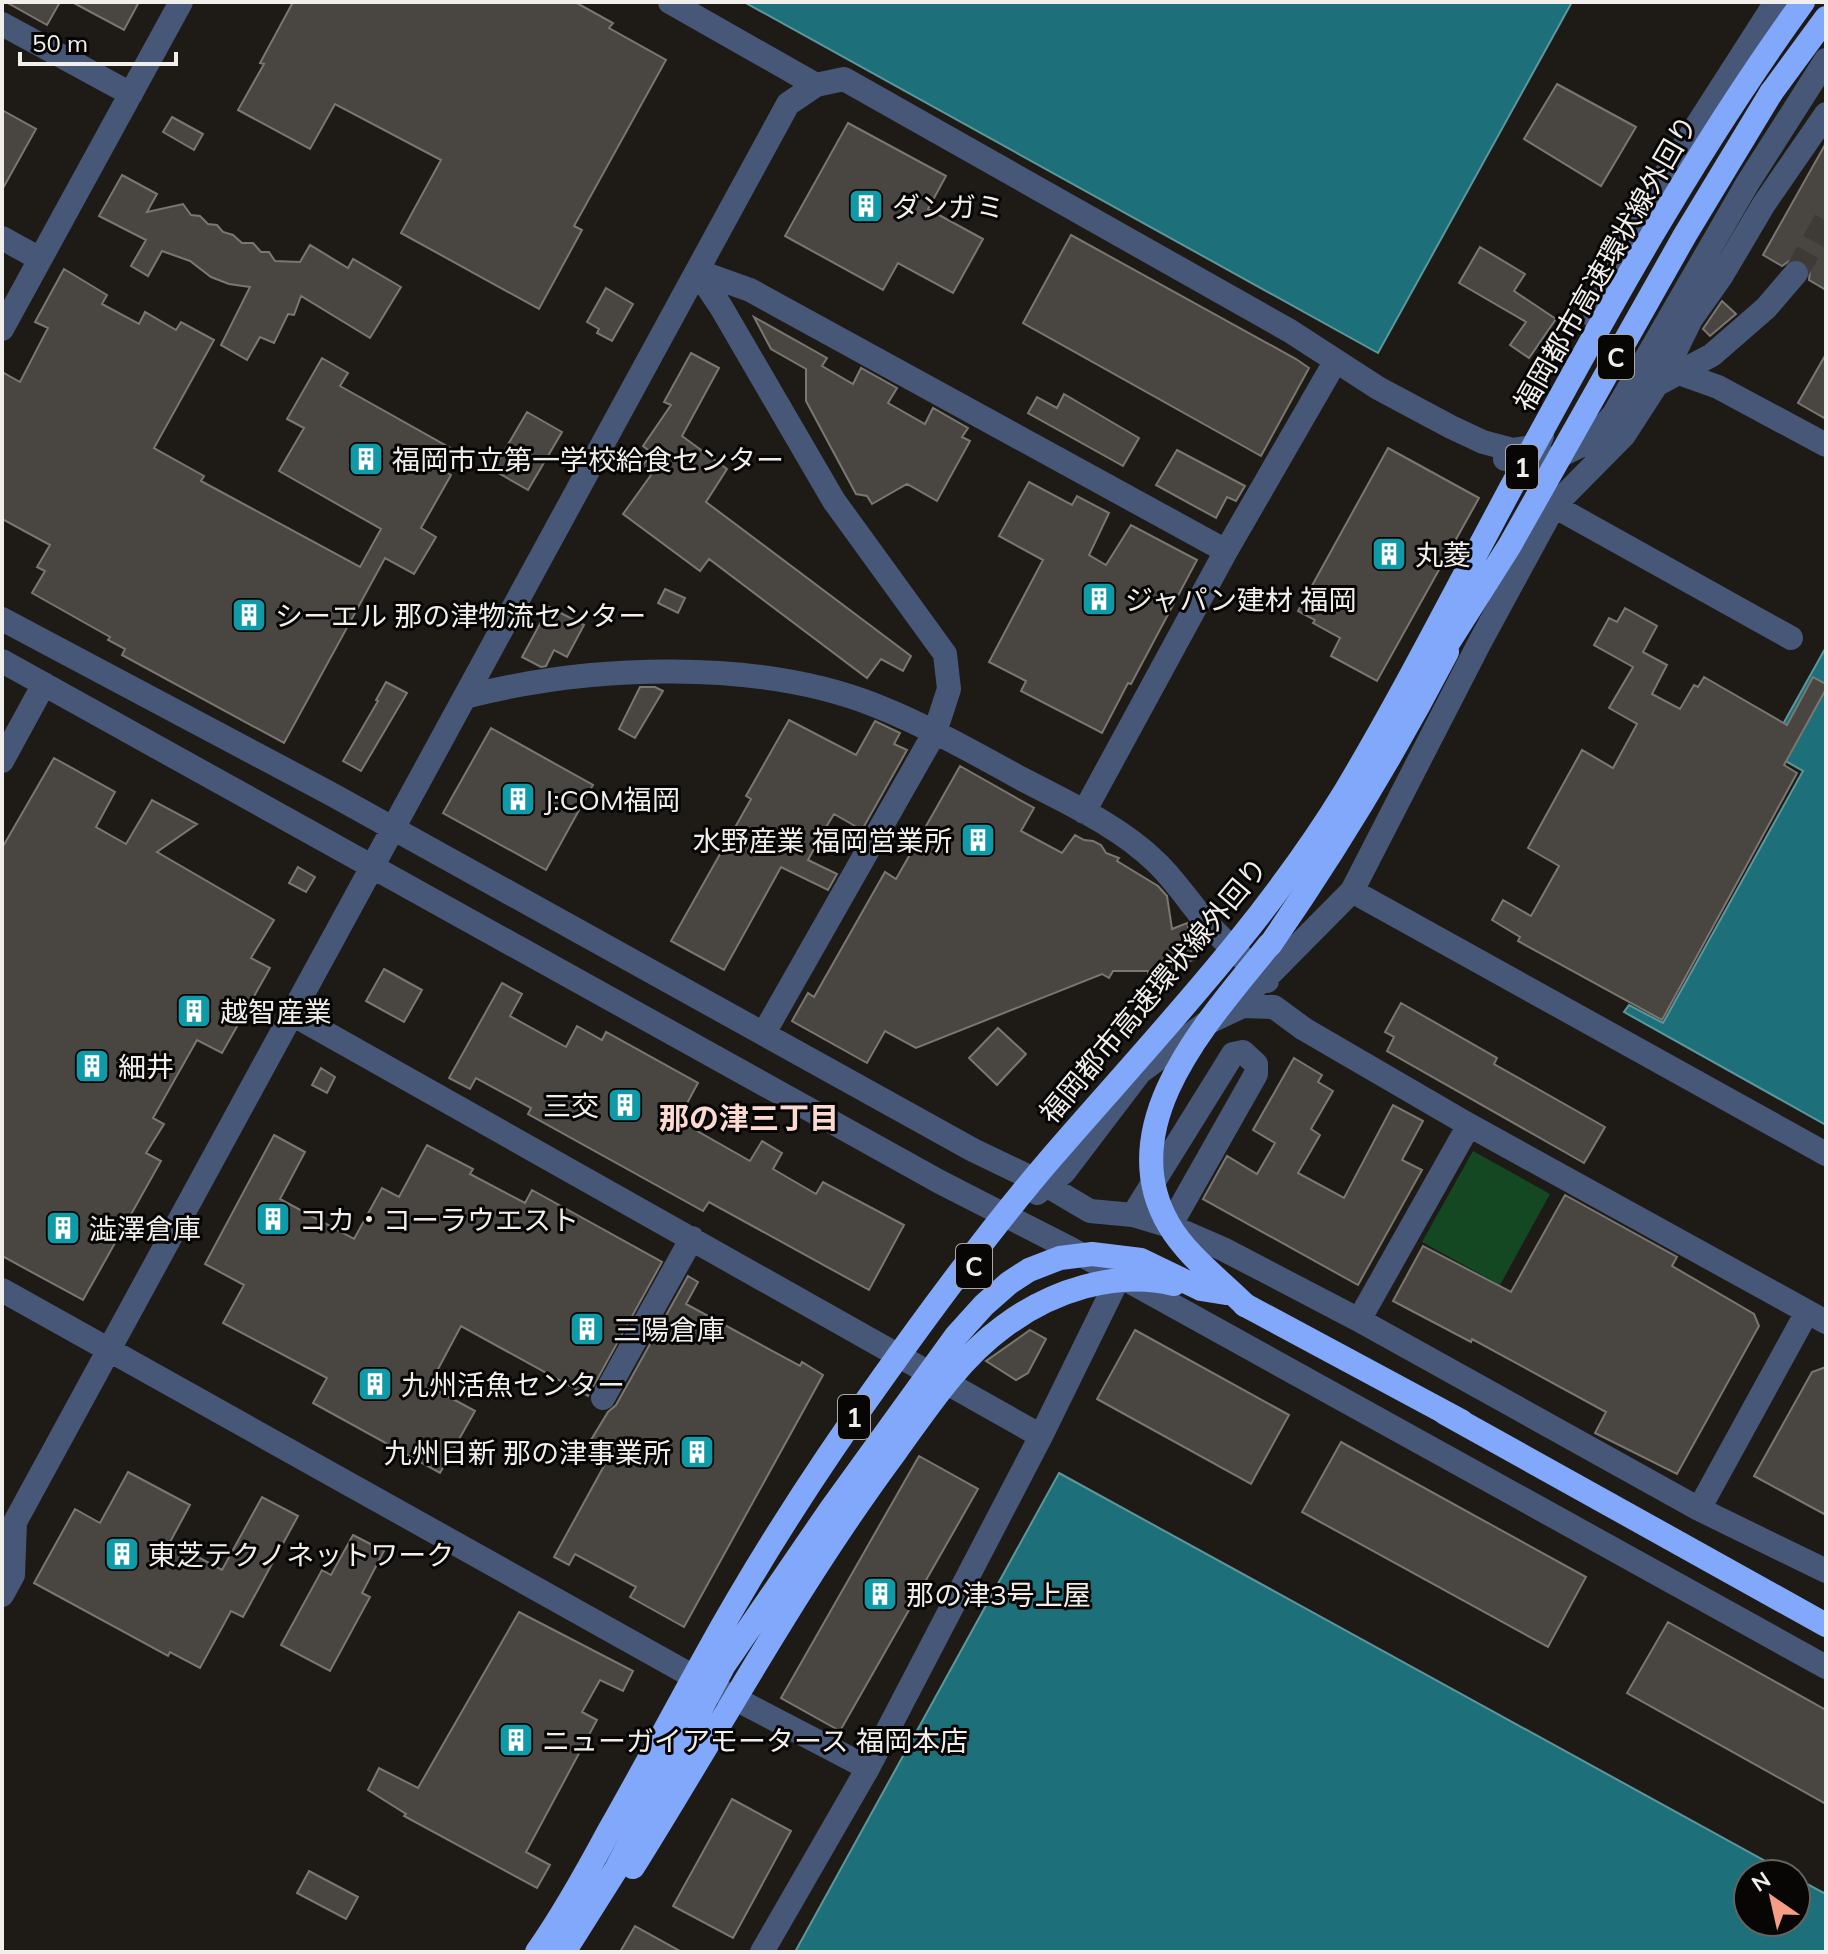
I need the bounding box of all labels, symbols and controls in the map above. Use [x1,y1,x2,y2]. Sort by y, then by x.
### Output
scale bar [20,16,176,66]
text: 50 m [32,28,88,58]
street label: 福岡都市高速環状線外回り [1506,109,1704,417]
building icon: ダンガミ [847,187,885,225]
place label: ダンガミ [892,189,1004,224]
road number: C [1598,335,1634,379]
building icon: 福岡市立第一学校給食センター [347,440,385,478]
place label: 福岡市立第一学校給食センター [392,442,784,477]
road number: 1 [1506,445,1538,489]
building icon: 丸菱 [1370,535,1408,573]
place label: 丸菱 [1415,537,1471,572]
building icon: ジャパン建材 福岡 [1080,580,1118,618]
place label: ジャパン建材 福岡 [1125,582,1356,617]
building icon: シーエル 那の津物流センター [230,596,268,634]
place label: シーエル 那の津物流センター [275,598,646,633]
building icon: J:COM福岡 [499,780,537,818]
place label: J:COM福岡 [544,782,680,817]
building icon: 水野産業 福岡営業所 [959,821,997,859]
place label: 水野産業 福岡営業所 [693,823,952,858]
street label: 福岡都市高速環状線外回り [1032,850,1274,1130]
building icon: 越智産業 [175,992,213,1030]
place label: 越智産業 [220,994,332,1029]
building icon: 細井 [73,1047,111,1085]
place label: 細井 [118,1049,174,1084]
building icon: 三交 [606,1086,644,1124]
place label: 三交 [543,1088,599,1123]
district label: 那の津三丁目 [659,1099,839,1137]
building icon: コカ・コーラウエスト [254,1200,292,1238]
place label: コカ・コーラウエスト [299,1202,579,1237]
building icon: 澁澤倉庫 [44,1209,82,1247]
place label: 澁澤倉庫 [89,1211,201,1246]
road number: C [956,1244,992,1288]
building icon: 三陽倉庫 [568,1310,606,1348]
place label: 三陽倉庫 [613,1312,725,1347]
building icon: 九州活魚センター [356,1365,394,1403]
place label: 九州活魚センター [401,1367,625,1402]
road number: 1 [838,1395,870,1439]
building icon: 九州日新 那の津事業所 [678,1433,716,1471]
place label: 九州日新 那の津事業所 [384,1435,671,1470]
building icon: 東芝テクノネットワーク [103,1535,141,1573]
place label: 東芝テクノネットワーク [148,1537,454,1572]
building icon: 那の津3号上屋 [861,1575,899,1613]
place label: 那の津3号上屋 [906,1577,1091,1612]
building icon: ニューガイアモータース 福岡本店 [497,1721,535,1759]
place label: ニューガイアモータース 福岡本店 [542,1723,968,1758]
north arrow [1732,1858,1812,1938]
text: N [1746,1865,1776,1898]

